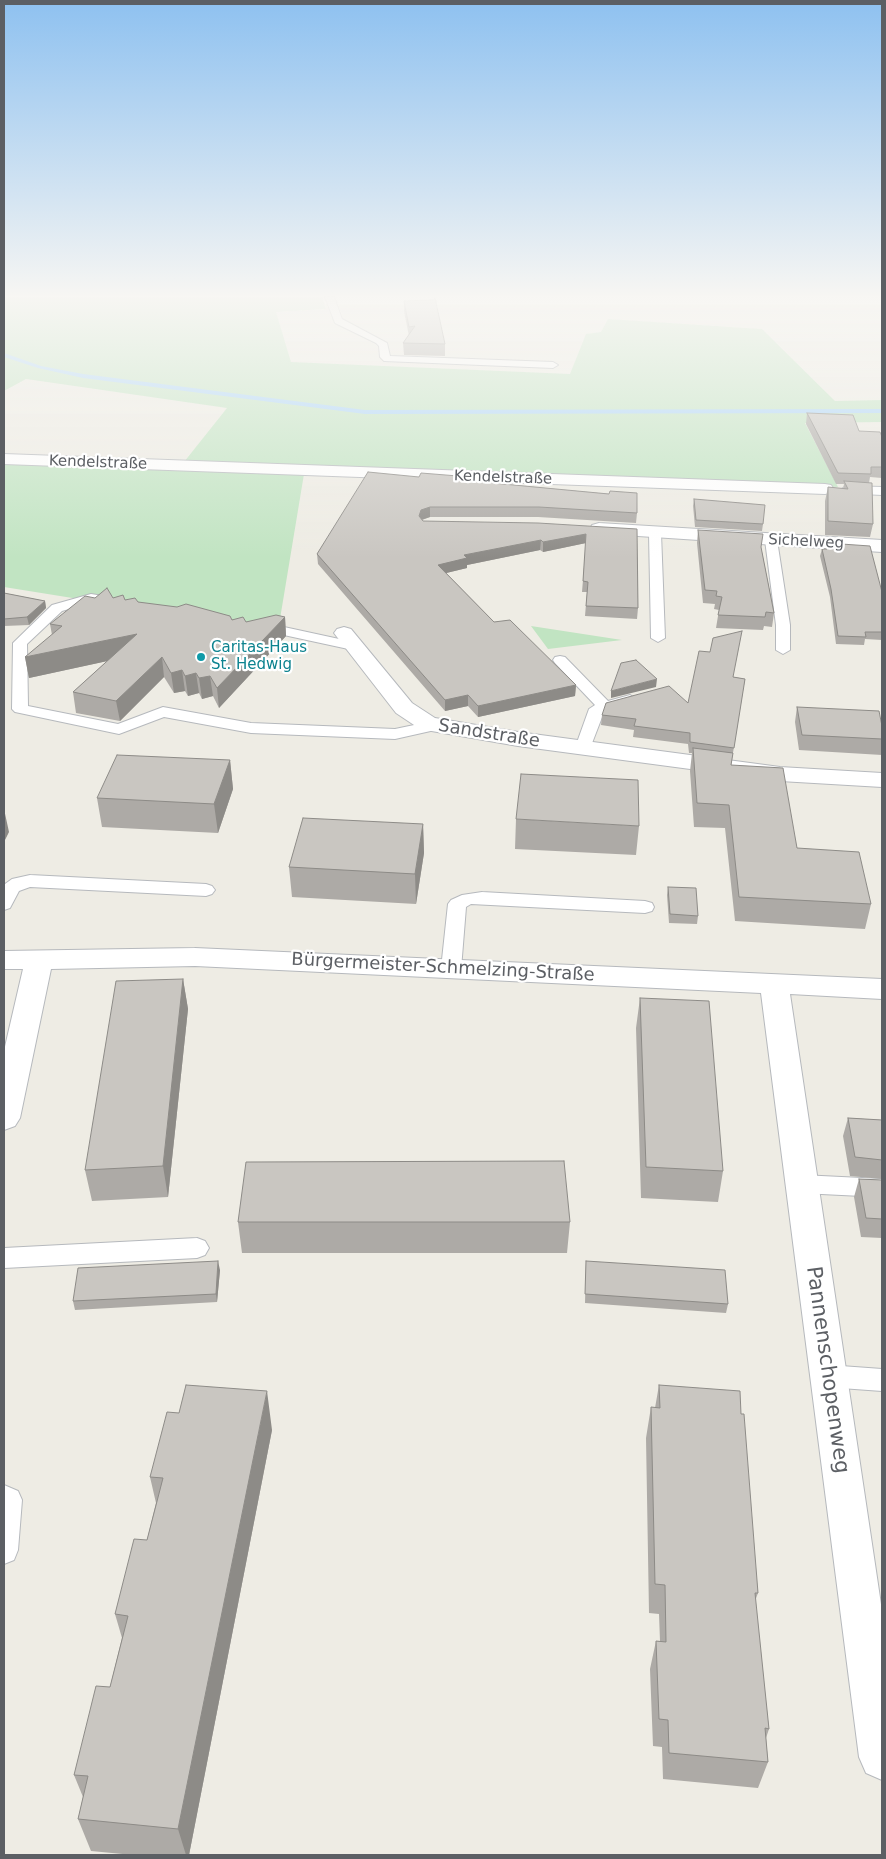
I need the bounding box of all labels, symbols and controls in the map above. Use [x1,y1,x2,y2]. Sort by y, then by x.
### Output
street label: Kendelstraße [48,452,148,474]
street label: Kendelstraße [453,467,553,489]
street label: Sichelweg [768,531,844,553]
place label: Caritas-Haus St. Hedwig [211,639,307,674]
marker: Caritas-Haus St. Hedwig [195,651,207,663]
street label: Sandstraße [437,715,541,753]
street label: Bürgermeister-Schmelzing-Straße [291,949,595,987]
street label: Pannenschopenweg [800,1265,854,1475]

